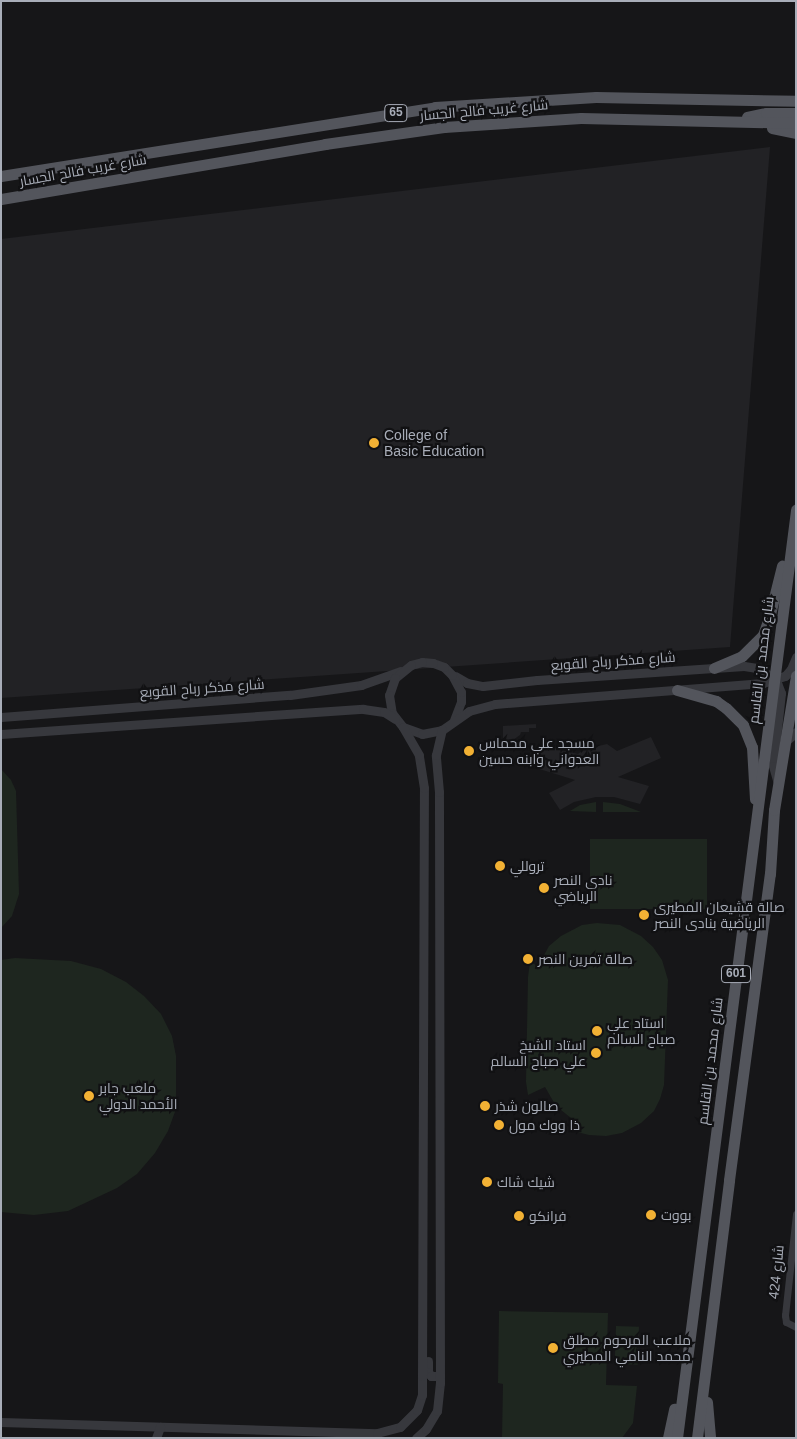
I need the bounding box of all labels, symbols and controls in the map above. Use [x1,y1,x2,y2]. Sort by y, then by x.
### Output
street label: شارع غريب فالح الجسار [419,96,549,124]
road number: 65 [384,104,408,122]
street label: شارع غريب فالح الجسار [18,151,148,189]
place label: College of Basic Education [384,427,484,460]
marker: College of Basic Education [368,437,380,449]
street label: شارع محمد بن القاسم [745,595,777,725]
street label: شارع مذكر رباح القوبع [550,648,676,674]
street label: شارع مذكر رباح القوبع [139,675,265,701]
place label: مسجد علي محماس العدواني وابنه حسين [479,735,599,768]
marker: مسجد علي محماس العدواني وابنه حسين [463,745,475,757]
place label: تروللي [510,858,544,874]
marker: تروللي [494,860,506,872]
place label: نادي النصر الرياضي [554,872,612,904]
marker: نادي النصر الرياضي [538,882,550,894]
place label: صالة قشيعان المطيرى الرياضية بنادى النصر [654,899,785,932]
marker: صالة قشيعان المطيرى الرياضية بنادى النصر [638,909,650,921]
place label: صالة تمرين النصر [538,951,633,967]
marker: صالة تمرين النصر [522,953,534,965]
road number: 601 [720,964,752,984]
street label: شارع محمد بن القاسم [694,996,726,1126]
place label: استاد علي صباح السالم [607,1015,676,1048]
marker: استاد علي صباح السالم [591,1025,603,1037]
place label: استاد الشيخ علي صباح السالم [490,1037,586,1070]
marker: استاد الشيخ علي صباح السالم [590,1047,602,1059]
place label: ملعب جابر الأحمد الدولي [99,1080,177,1112]
marker: ملعب جابر الأحمد الدولي [83,1090,95,1102]
place label: صالون شذر [495,1098,559,1114]
marker: صالون شذر [479,1100,491,1112]
place label: ذا ووك مول [509,1117,580,1133]
marker: ذا ووك مول [493,1119,505,1131]
place label: شيك شاك [497,1174,555,1190]
marker: شيك شاك [481,1176,493,1188]
place label: بووت [661,1207,692,1223]
place label: فرانكو [529,1208,567,1224]
marker: بووت [645,1209,657,1221]
marker: فرانكو [513,1210,525,1222]
street label: شارع 424 [765,1244,787,1300]
place label: ملاعب المرحوم مطلق محمد النامي المطيري [563,1332,691,1364]
marker: ملاعب المرحوم مطلق محمد النامي المطيري [547,1342,559,1354]

